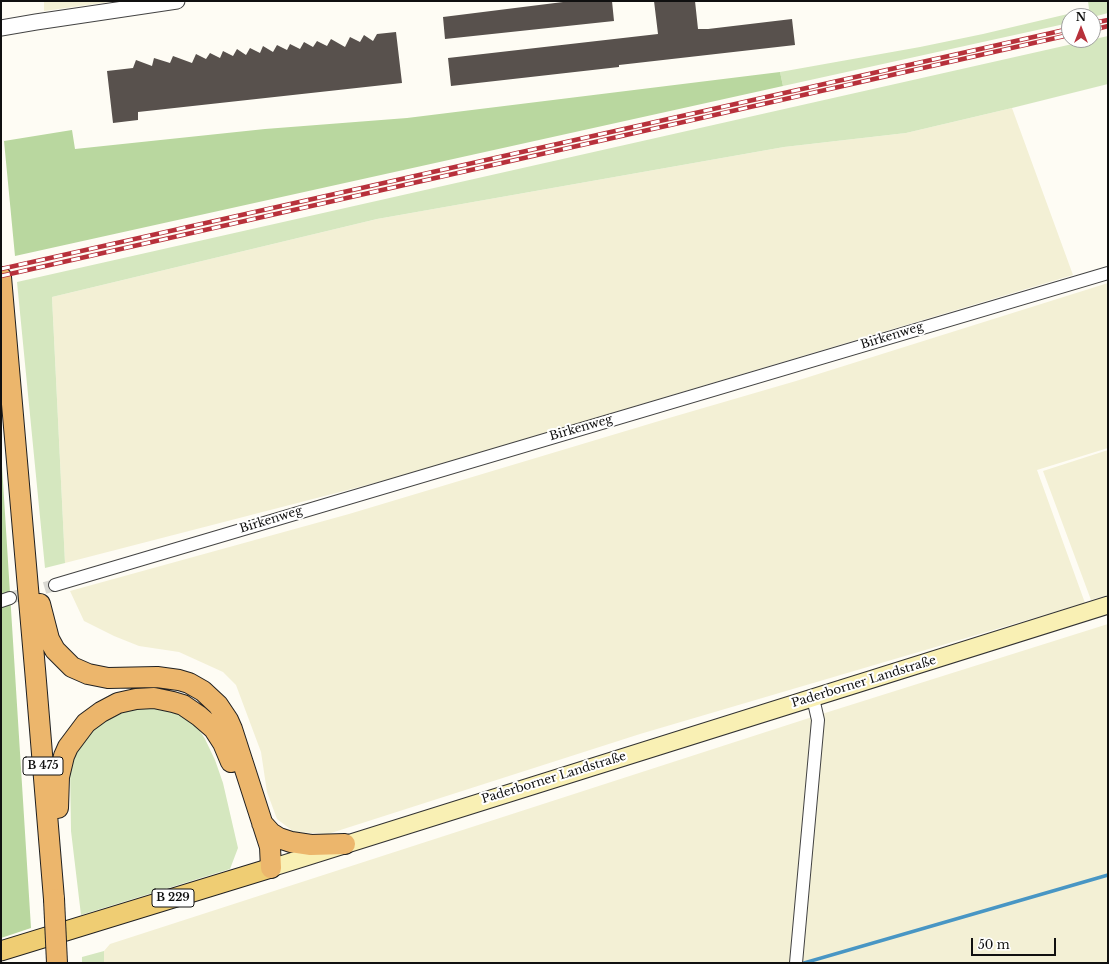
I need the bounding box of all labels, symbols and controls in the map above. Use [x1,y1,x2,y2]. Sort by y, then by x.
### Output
north arrow [1061,8,1101,48]
text: N [1076,10,1086,24]
street label: Birkenweg [859,320,925,352]
street label: Birkenweg [548,412,614,444]
street label: Birkenweg [238,504,304,536]
street label: Paderborner Landstraße [790,653,938,711]
street label: Paderborner Landstraße [480,749,628,807]
road number: B 475 [23,757,63,775]
road number: B 229 [152,889,194,907]
scale bar [973,930,1058,956]
text: 50 m [978,937,1010,952]

